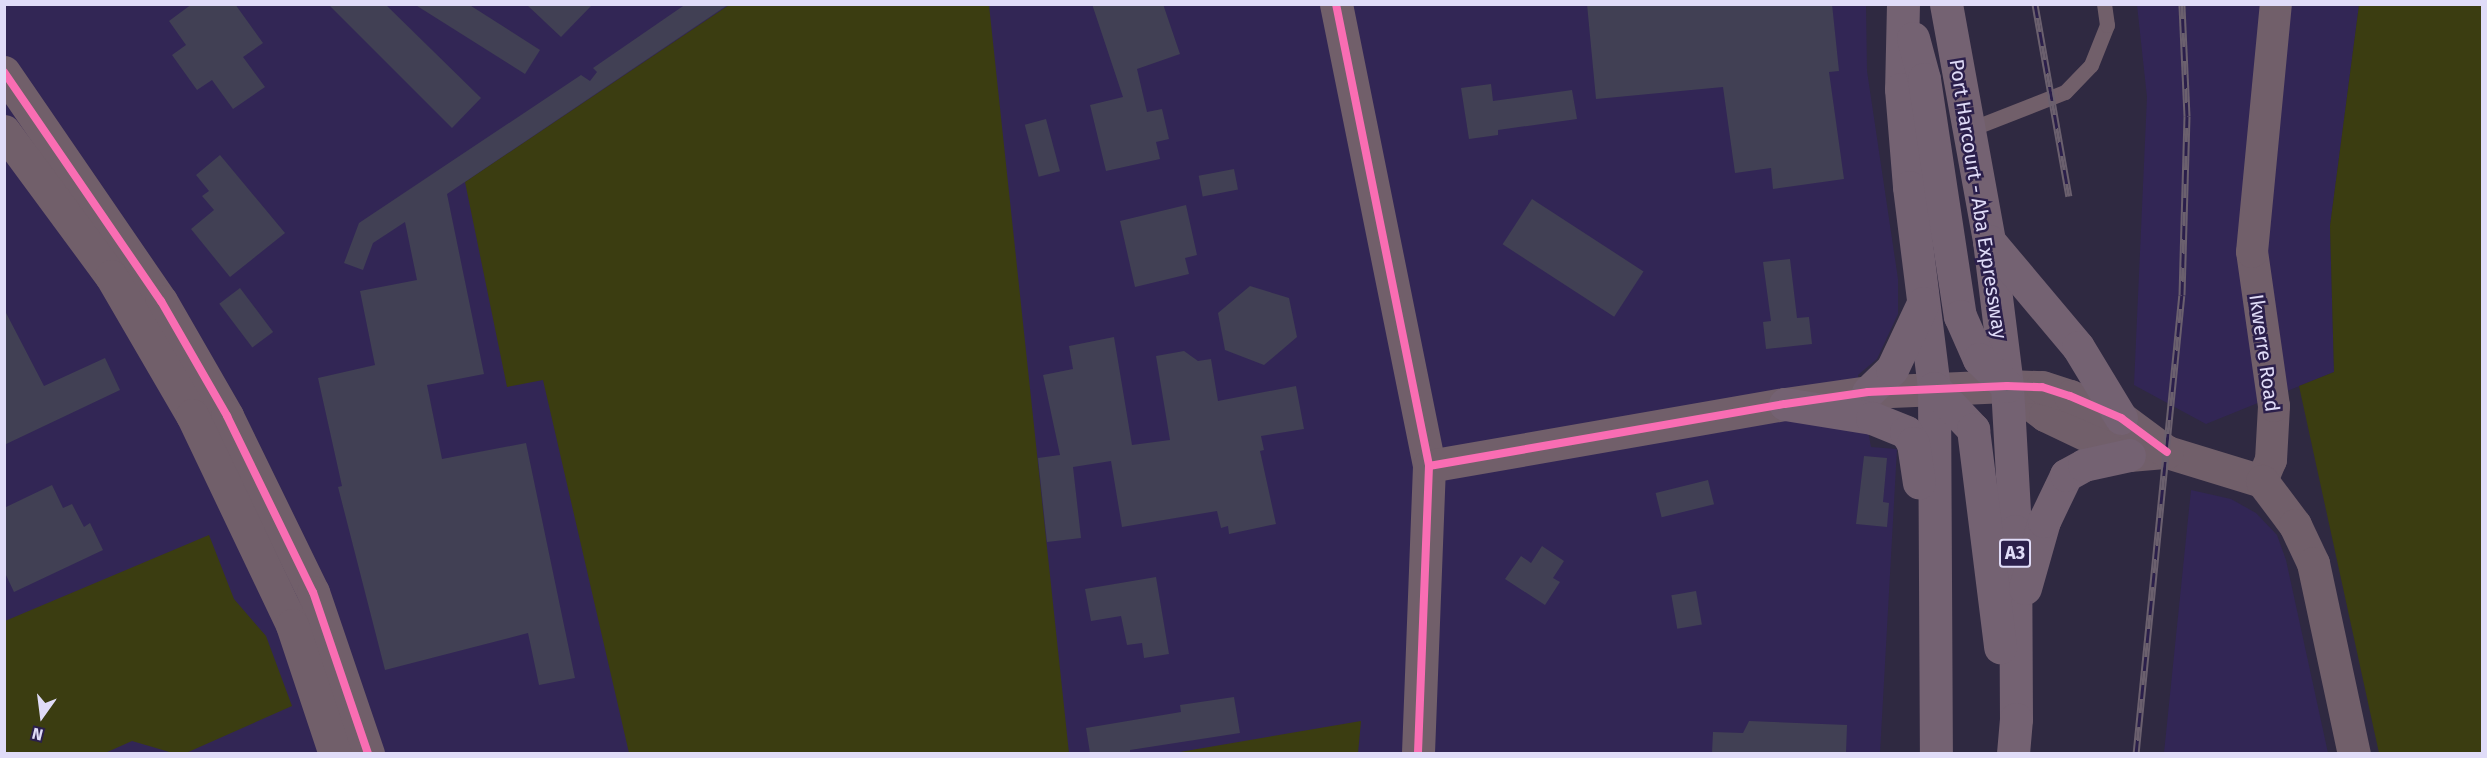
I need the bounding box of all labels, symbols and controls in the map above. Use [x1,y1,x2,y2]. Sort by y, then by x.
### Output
street label: Port Harcourt - Aba Expressway [1944,57,2012,341]
street label: Ikwerre Road [2244,293,2284,413]
road number: A3 [1998,538,2032,568]
north arrow [12,686,72,746]
text: N [30,723,45,744]

